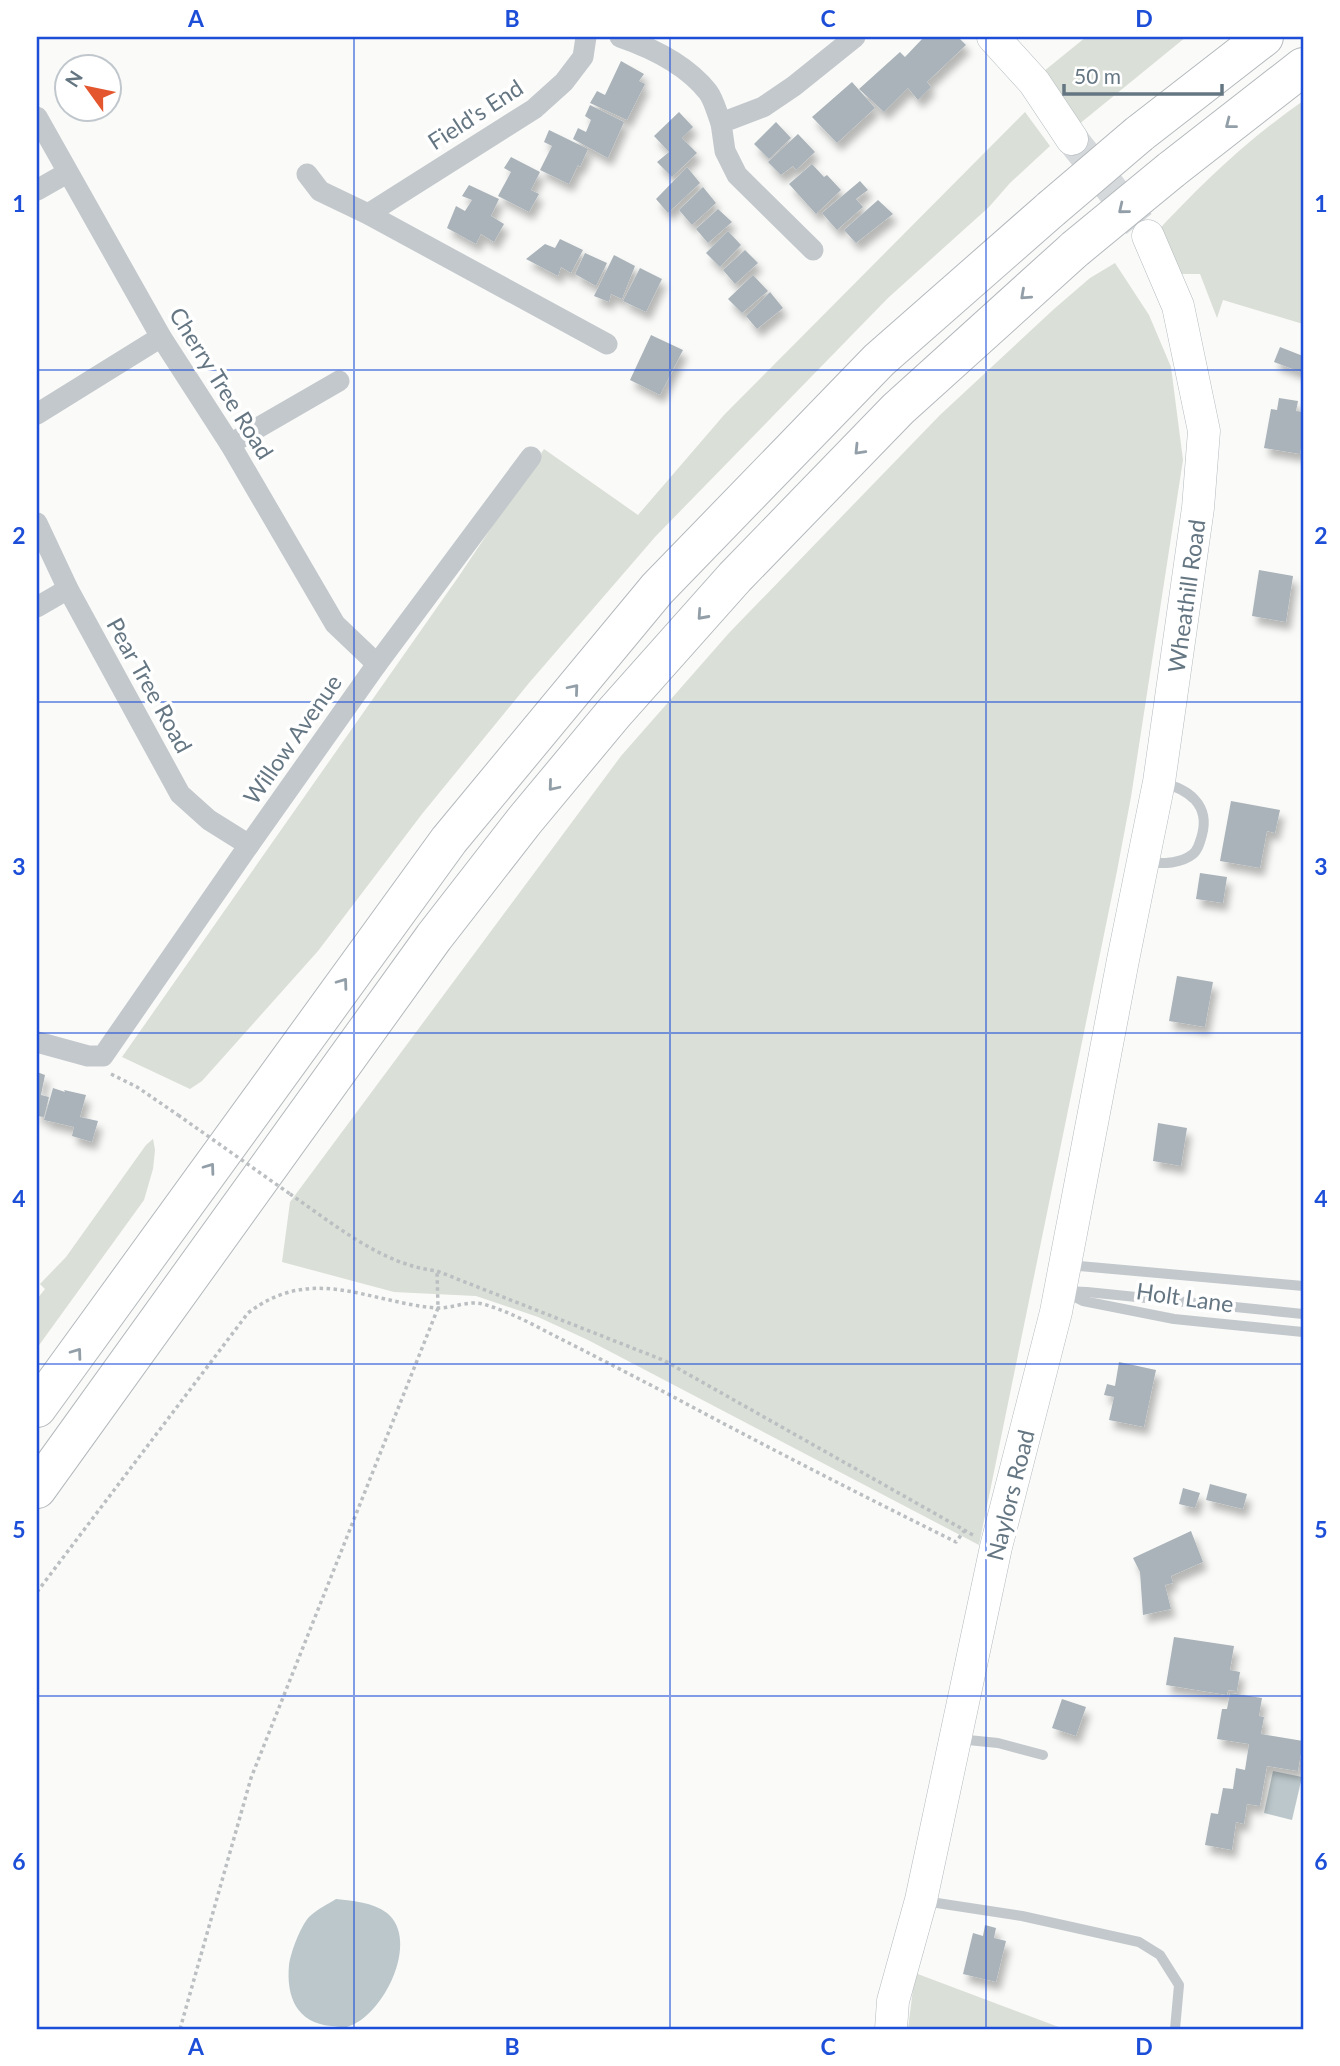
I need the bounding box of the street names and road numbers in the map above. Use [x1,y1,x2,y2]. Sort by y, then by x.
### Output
street label: Field's End [422,73,528,155]
street label: Cherry Tree Road [164,302,280,464]
street label: Wheathill Road [1161,518,1211,674]
street label: Pear Tree Road [101,613,199,757]
street label: Willow Avenue [237,669,347,809]
street label: Holt Lane [1135,1276,1235,1318]
street label: Naylors Road [980,1427,1040,1563]

